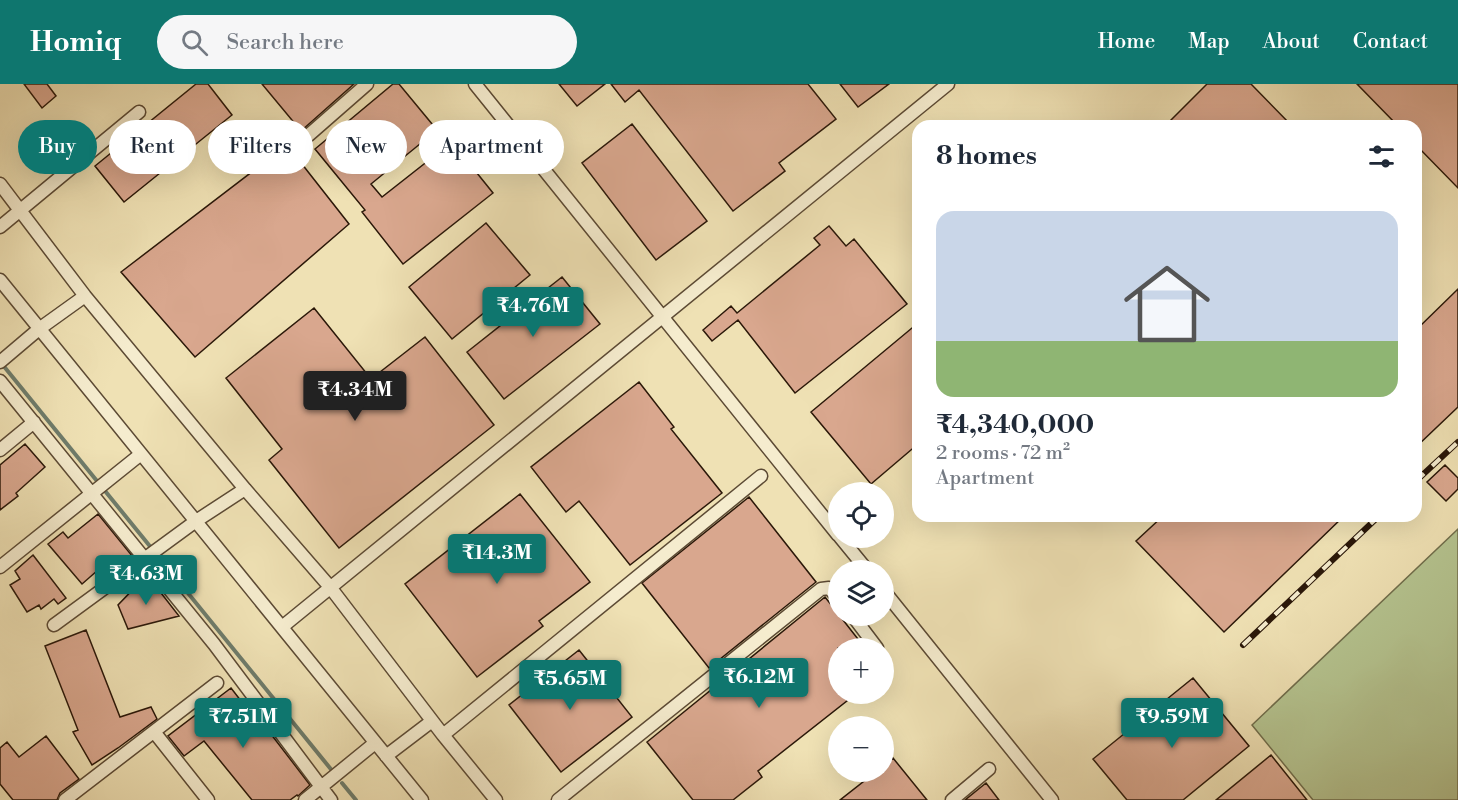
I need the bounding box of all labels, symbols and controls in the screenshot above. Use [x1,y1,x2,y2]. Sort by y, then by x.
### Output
search box [157,15,577,69]
text: Homiq [30,25,121,60]
icon: search [178,26,211,59]
text: Search here [226,29,344,56]
text: Home [1098,29,1155,55]
text: Map [1188,29,1230,55]
text: About [1263,29,1320,55]
text: Contact [1353,29,1428,55]
chip: Buy [18,120,97,174]
chip: Rent [109,120,196,174]
chip: Filters [208,120,313,174]
chip: New [325,120,407,174]
chip: Apartment [419,120,564,174]
text: 8 homes [936,140,1037,172]
icon: filters [1365,140,1398,173]
icon: home [1113,250,1221,358]
pin: ₹4.76M [484,287,582,338]
text: ₹4.76M [496,294,570,319]
pin: ₹4.34M [306,371,404,422]
text: ₹4.34M [317,378,393,403]
text: ₹4,340,000 [936,409,1094,441]
text: 2 rooms · 72 m² [936,441,1070,466]
text: Apartment [936,466,1034,491]
map controls [828,482,894,782]
button: locate [828,482,894,548]
pin: ₹14.3M [448,534,546,585]
text: ₹14.3M [462,541,532,566]
pin: ₹4.63M [97,555,195,606]
button: layers [828,560,894,626]
text: ₹4.63M [109,562,183,587]
button: + [828,638,894,704]
pin: ₹6.12M [710,658,808,709]
pin: ₹5.65M [521,660,619,711]
text: ₹6.12M [723,665,795,690]
text: ₹5.65M [533,667,607,692]
pin: ₹7.51M [194,698,292,749]
pin: ₹9.59M [1123,698,1221,749]
text: ₹7.51M [209,705,277,730]
text: ₹9.59M [1135,705,1209,730]
button: − [828,716,894,782]

